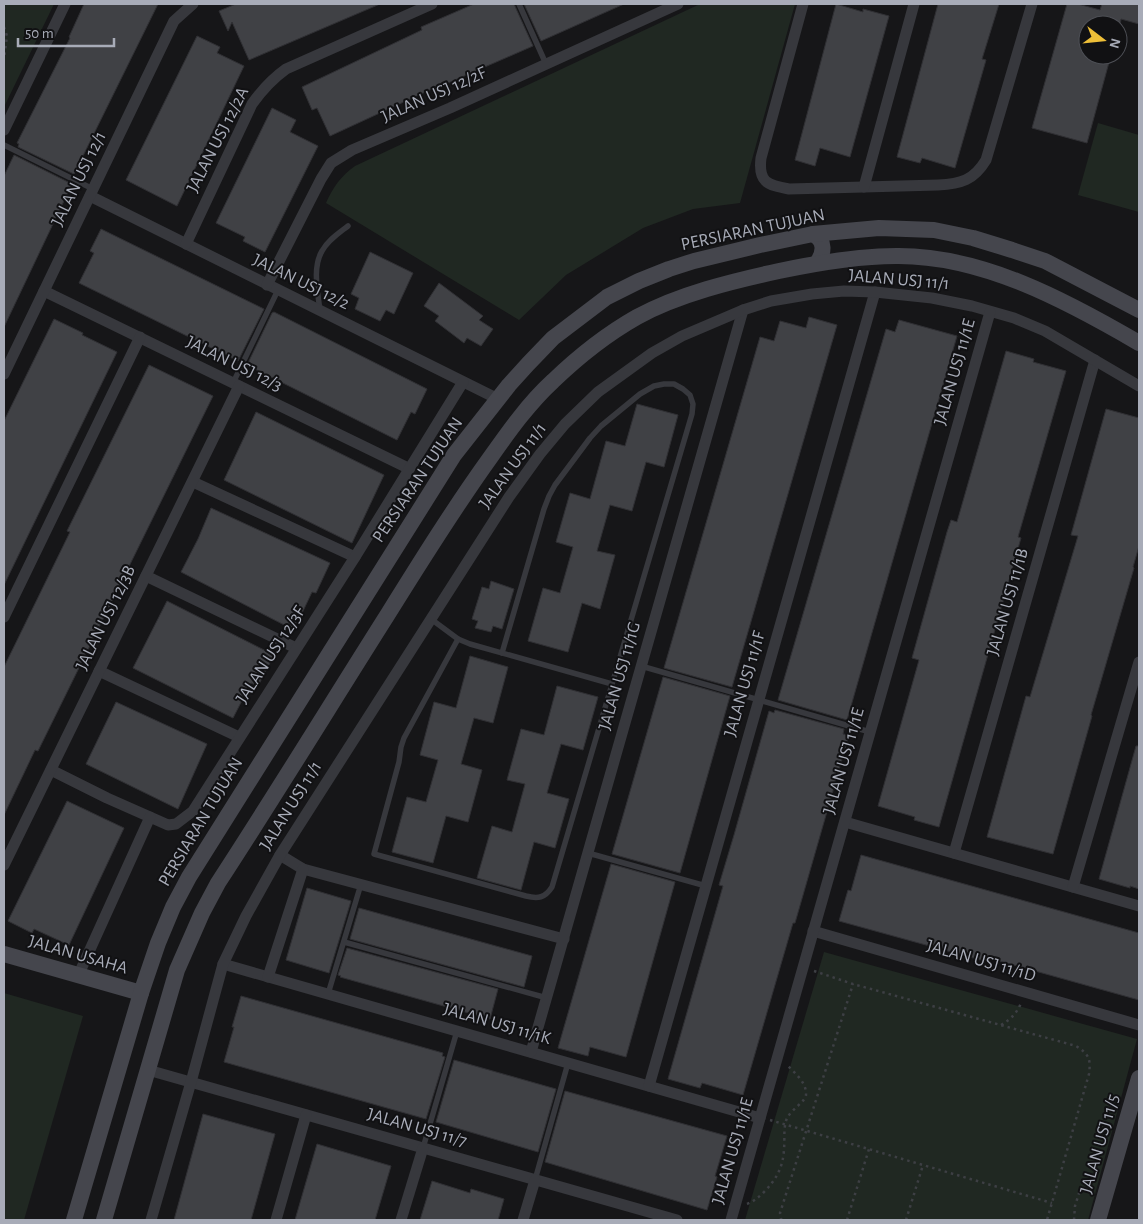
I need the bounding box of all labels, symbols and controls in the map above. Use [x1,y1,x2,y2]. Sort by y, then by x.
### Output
scale bar [18,15,114,47]
north arrow [1078,15,1128,65]
text: 50 m [25,26,54,41]
text: N [1106,37,1123,50]
street label: JALAN USJ 12/2F [379,64,489,126]
street label: JALAN USJ 12/2A [184,84,253,196]
street label: JALAN USJ 12/1 [48,129,110,229]
street label: PERSIARAN TUJUAN [679,206,827,254]
street label: JALAN USJ 12/2 [250,251,352,313]
street label: JALAN USJ 11/1 [848,267,950,293]
street label: JALAN USJ 11/1E [931,316,979,427]
street label: JALAN USJ 12/3 [183,333,285,395]
street label: PERSIARAN TUJUAN [370,414,466,546]
street label: JALAN USJ 11/1 [476,420,550,512]
street label: JALAN USJ 11/1B [984,546,1032,658]
street label: JALAN USJ 12/3B [73,563,139,673]
street label: JALAN USJ 12/3F [233,603,309,707]
street label: JALAN USJ 11/1G [596,620,644,732]
street label: JALAN USJ 11/1F [721,629,769,739]
street label: JALAN USJ 11/1E [820,705,868,816]
street label: PERSIARAN TUJUAN [155,754,247,890]
street label: JALAN USJ 11/1 [257,758,325,854]
street label: JALAN USAHA [26,932,130,978]
street label: JALAN USJ 11/1D [924,937,1038,985]
street label: JALAN USJ 11/1K [441,1000,553,1048]
street label: JALAN USJ 11/5 [1077,1092,1123,1196]
street label: JALAN USJ 11/1E [709,1095,757,1206]
street label: JALAN USJ 11/7 [365,1105,469,1151]

